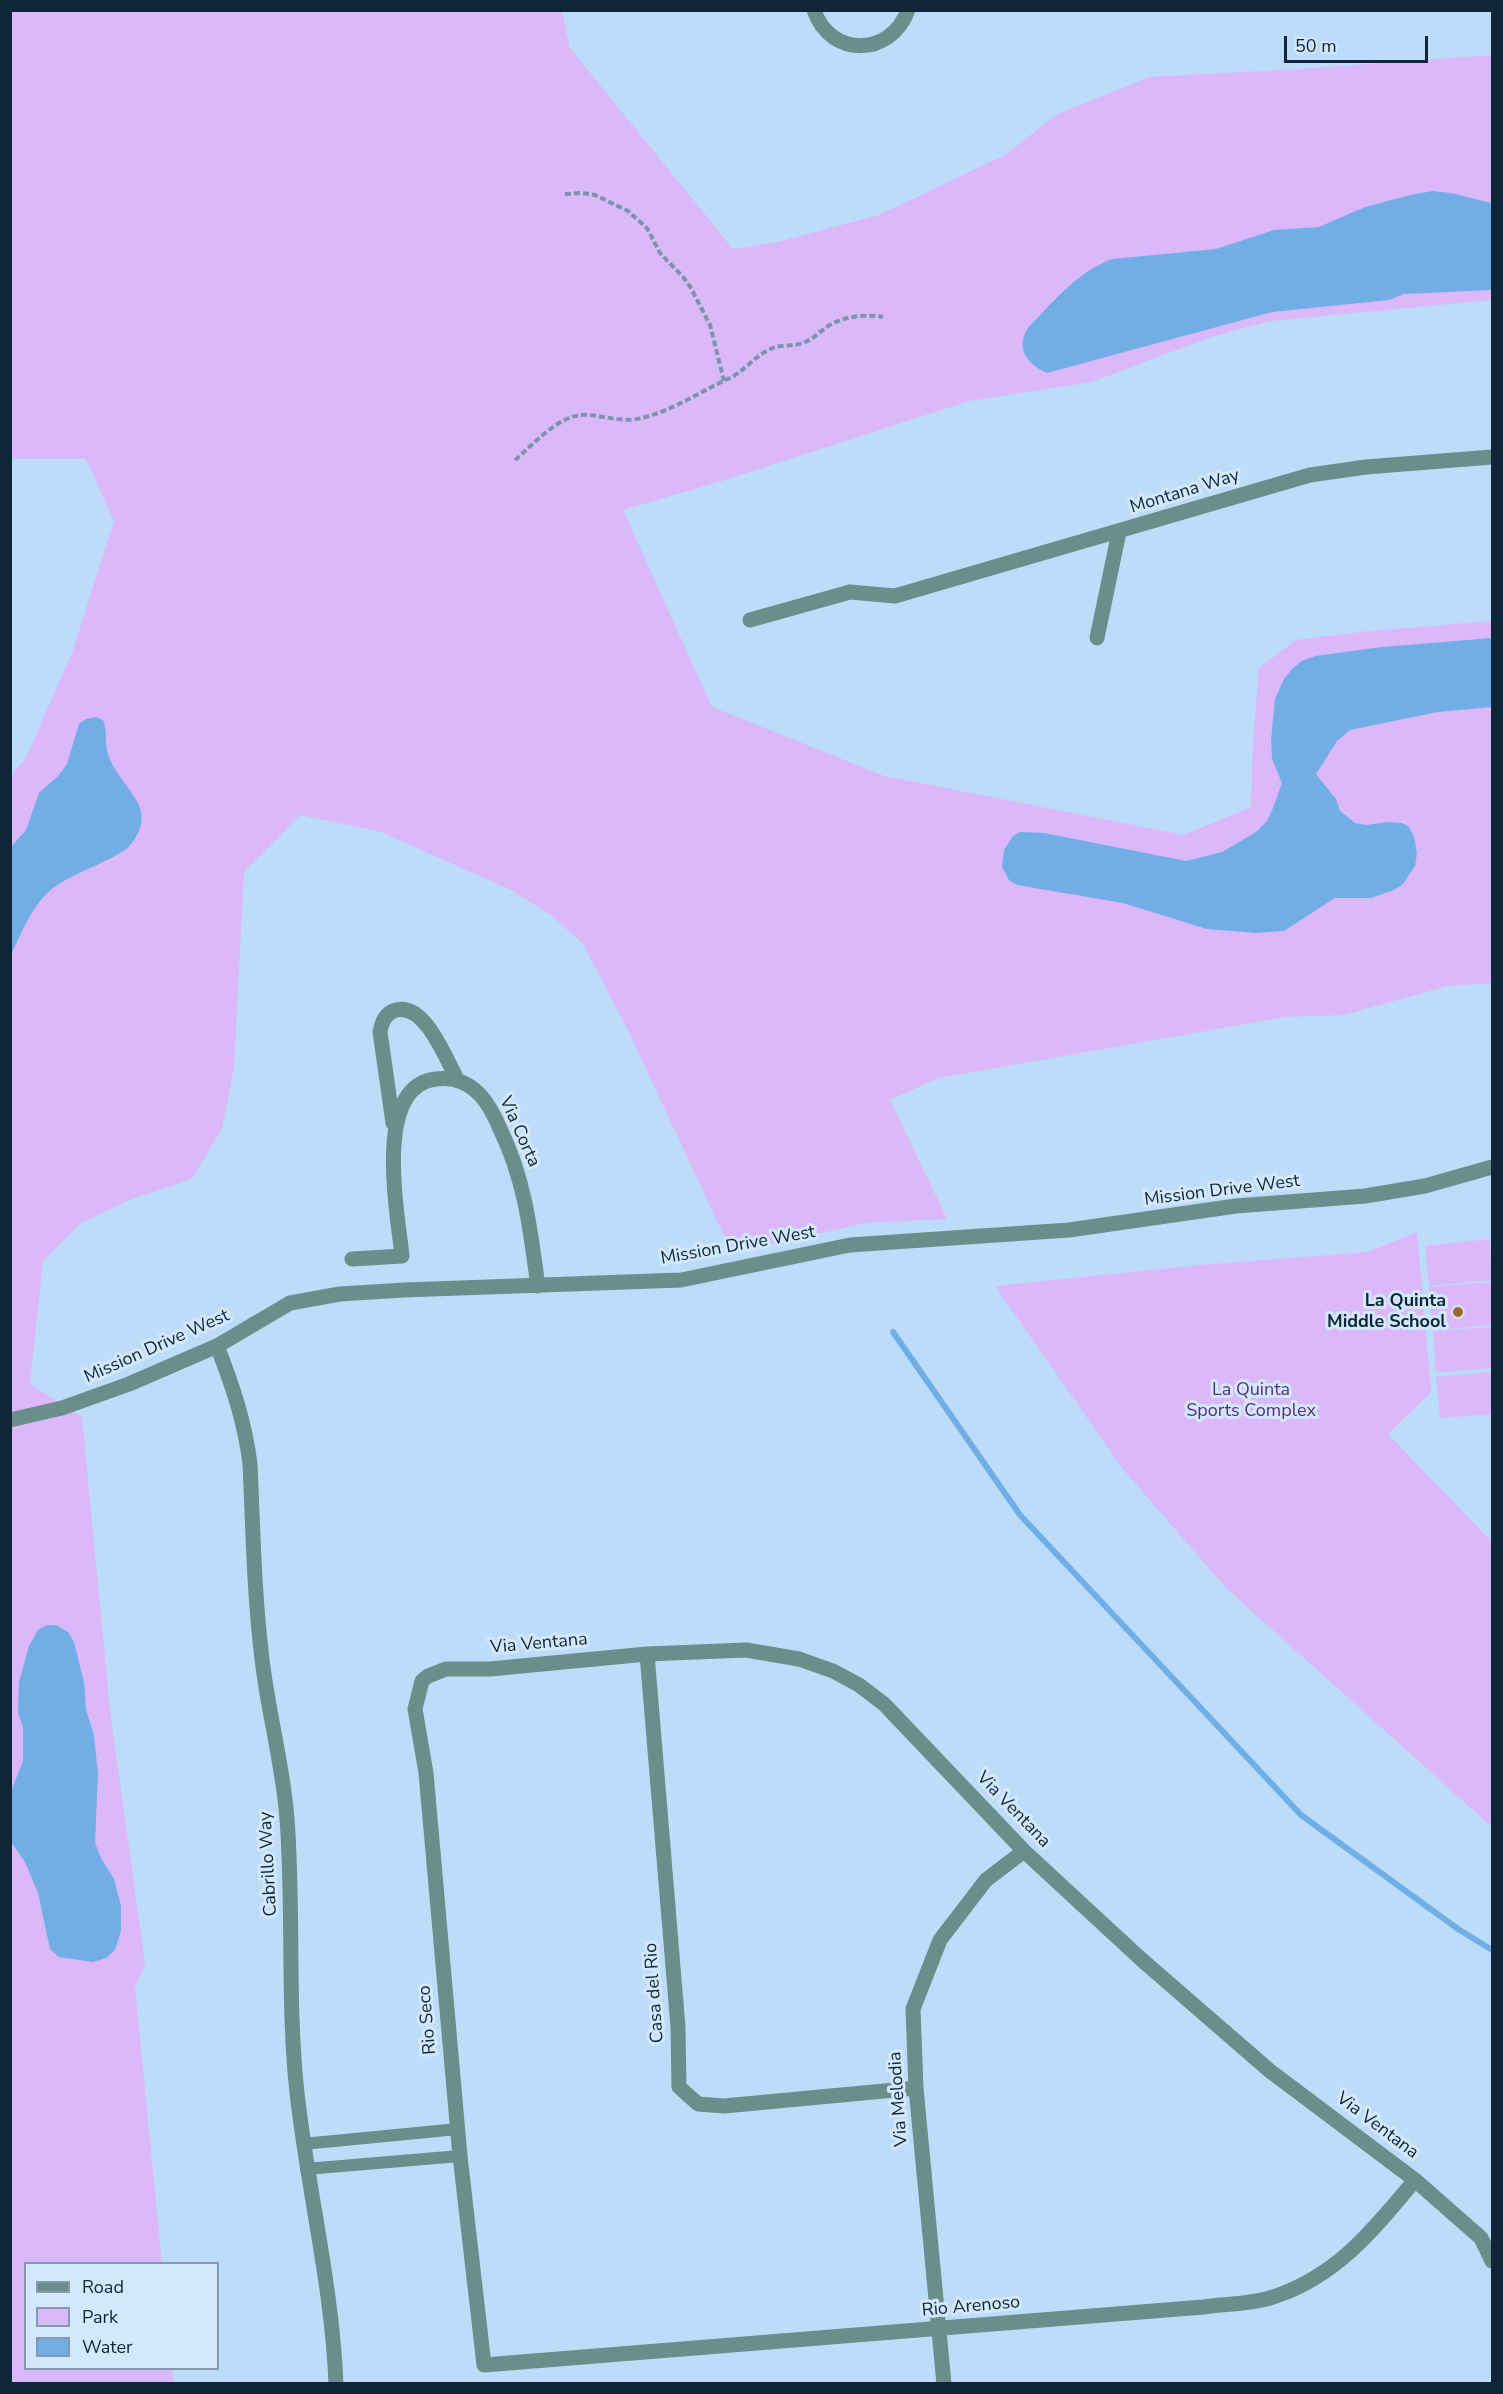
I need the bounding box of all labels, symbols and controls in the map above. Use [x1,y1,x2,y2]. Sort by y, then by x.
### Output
scale bar [1287,24,1431,62]
text: 50 m [1295,34,1337,58]
street label: Montana Way [1128,465,1242,519]
street label: Via Corta [494,1093,544,1171]
street label: Mission Drive West [1143,1171,1301,1211]
street label: Mission Drive West [659,1222,817,1270]
place label: La Quinta Middle School [1327,1291,1446,1334]
street label: Mission Drive West [81,1305,233,1389]
marker: La Quinta Middle School [1451,1305,1465,1319]
park label: La Quinta Sports Complex [1186,1380,1316,1422]
street label: Via Ventana [489,1629,589,1659]
street label: Via Ventana [971,1767,1055,1853]
street label: Cabrillo Way [255,1811,283,1917]
street label: Casa del Rio [641,1942,669,2044]
street label: Rio Seco [414,1984,442,2056]
street label: Via Melodia [885,2051,913,2147]
street label: Via Ventana [1332,2088,1422,2164]
legend [24,2262,219,2370]
text: Road [82,2275,124,2299]
street label: Rio Arenoso [921,2292,1021,2322]
text: Park [82,2305,118,2329]
text: Water [82,2335,133,2359]

